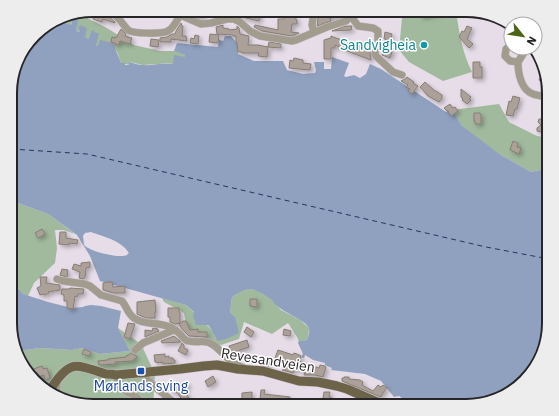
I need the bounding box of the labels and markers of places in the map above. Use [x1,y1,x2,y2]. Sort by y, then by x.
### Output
place label: Sandvigheia [340,36,417,54]
marker: Sandvigheia [419,40,429,50]
marker: Mørlands sving [136,366,146,376]
place label: Mørlands sving [94,377,189,395]

